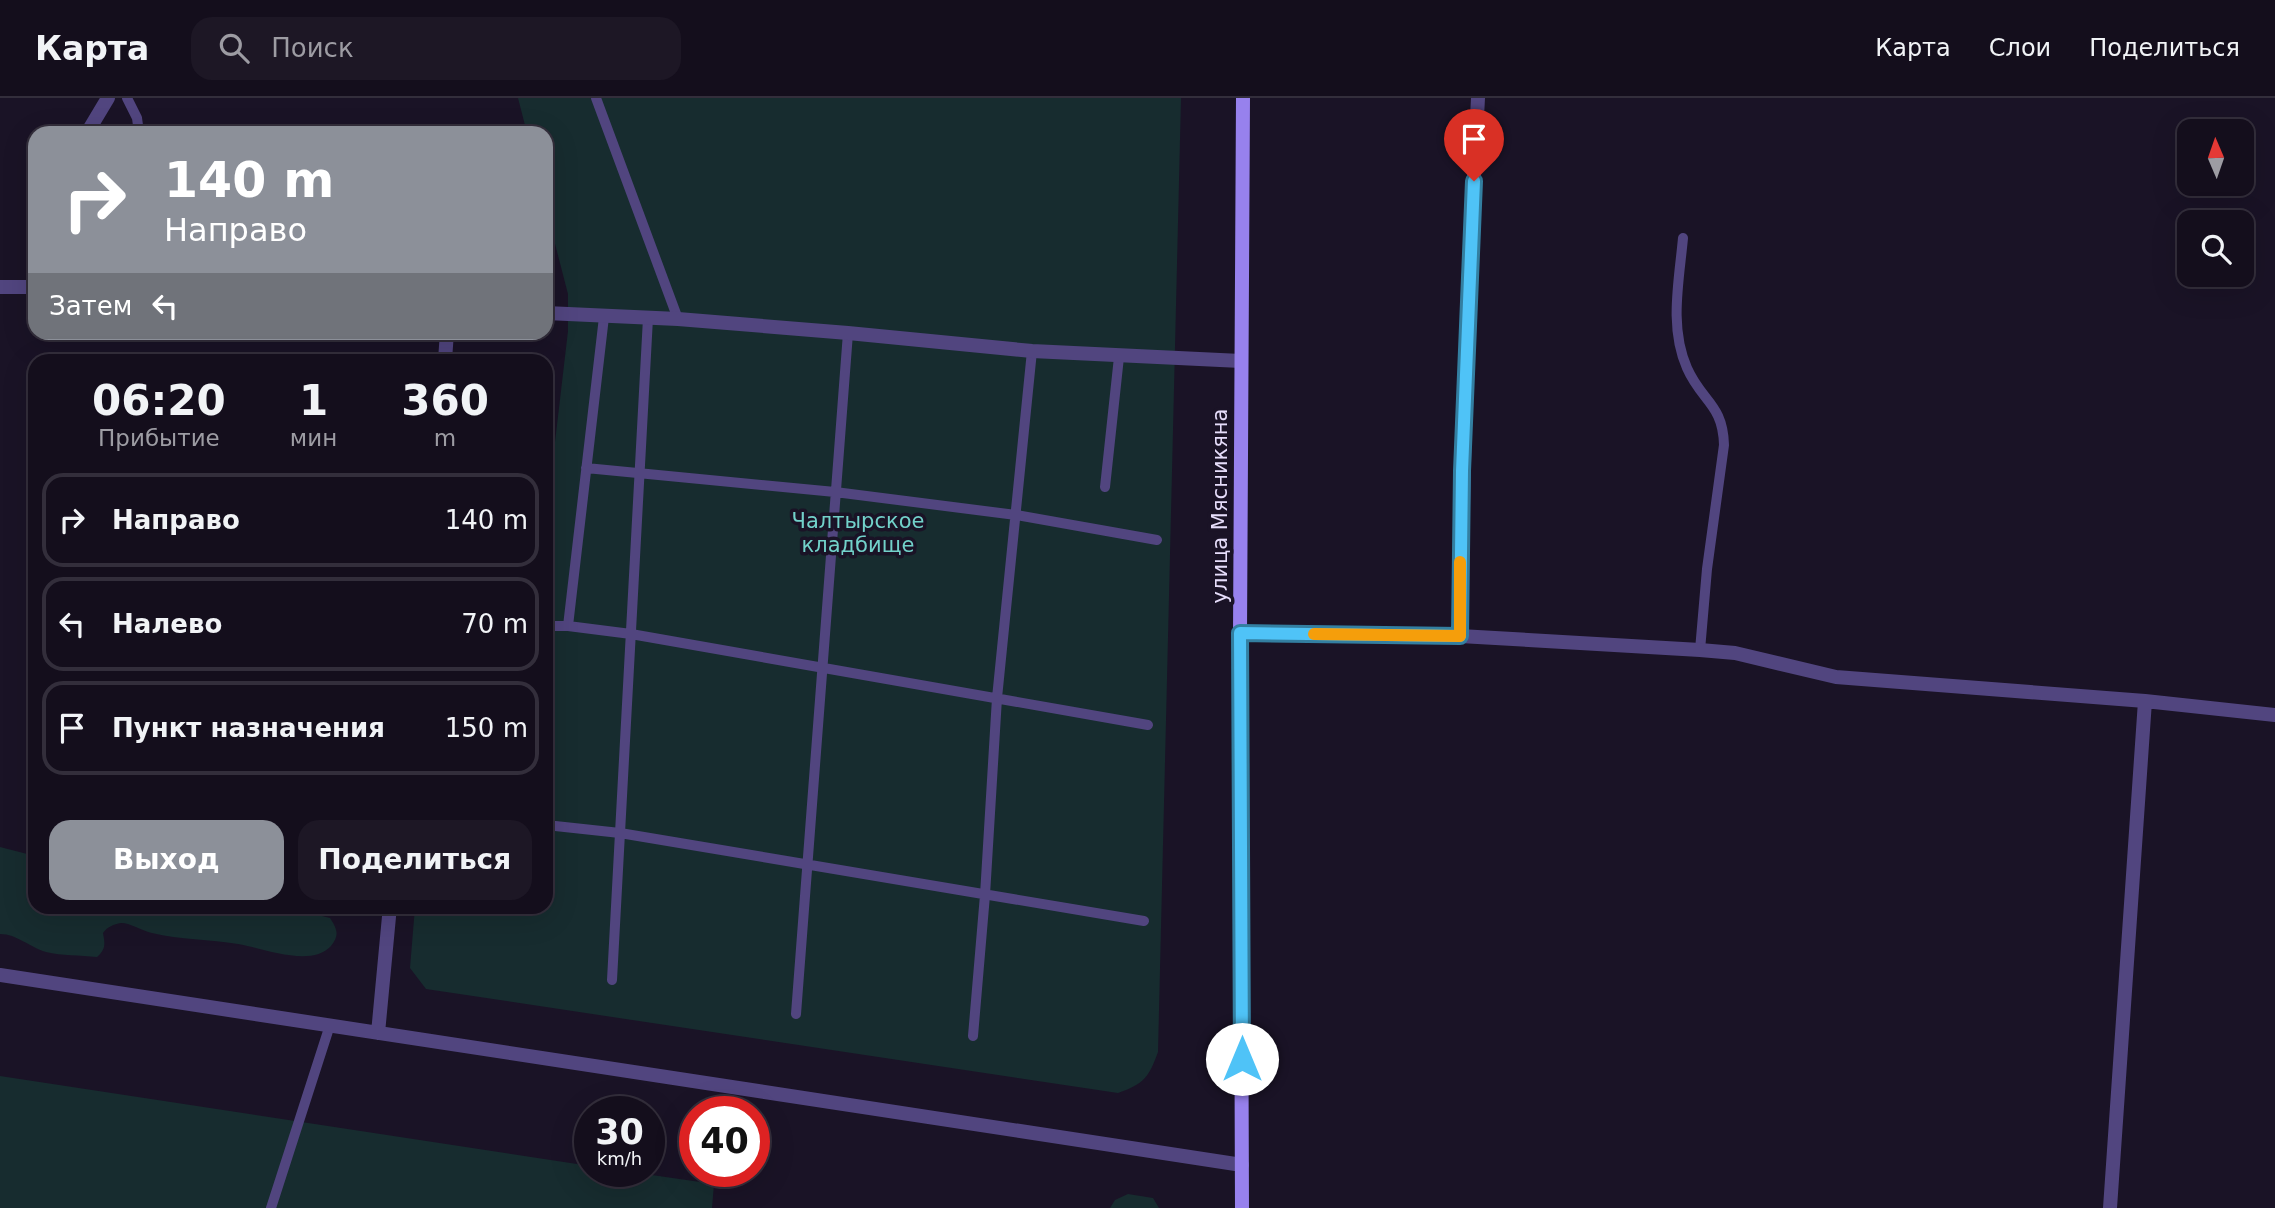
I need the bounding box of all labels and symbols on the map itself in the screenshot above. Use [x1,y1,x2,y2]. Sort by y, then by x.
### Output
pin [1444,109,1504,181]
north arrow [2177,119,2254,196]
street label: улица Мясникяна [1208,409,1232,603]
park label: Чалтырское кладбище [792,509,924,557]
position arrow [1205,1022,1279,1096]
speed limit sign: 40 [679,1096,770,1187]

